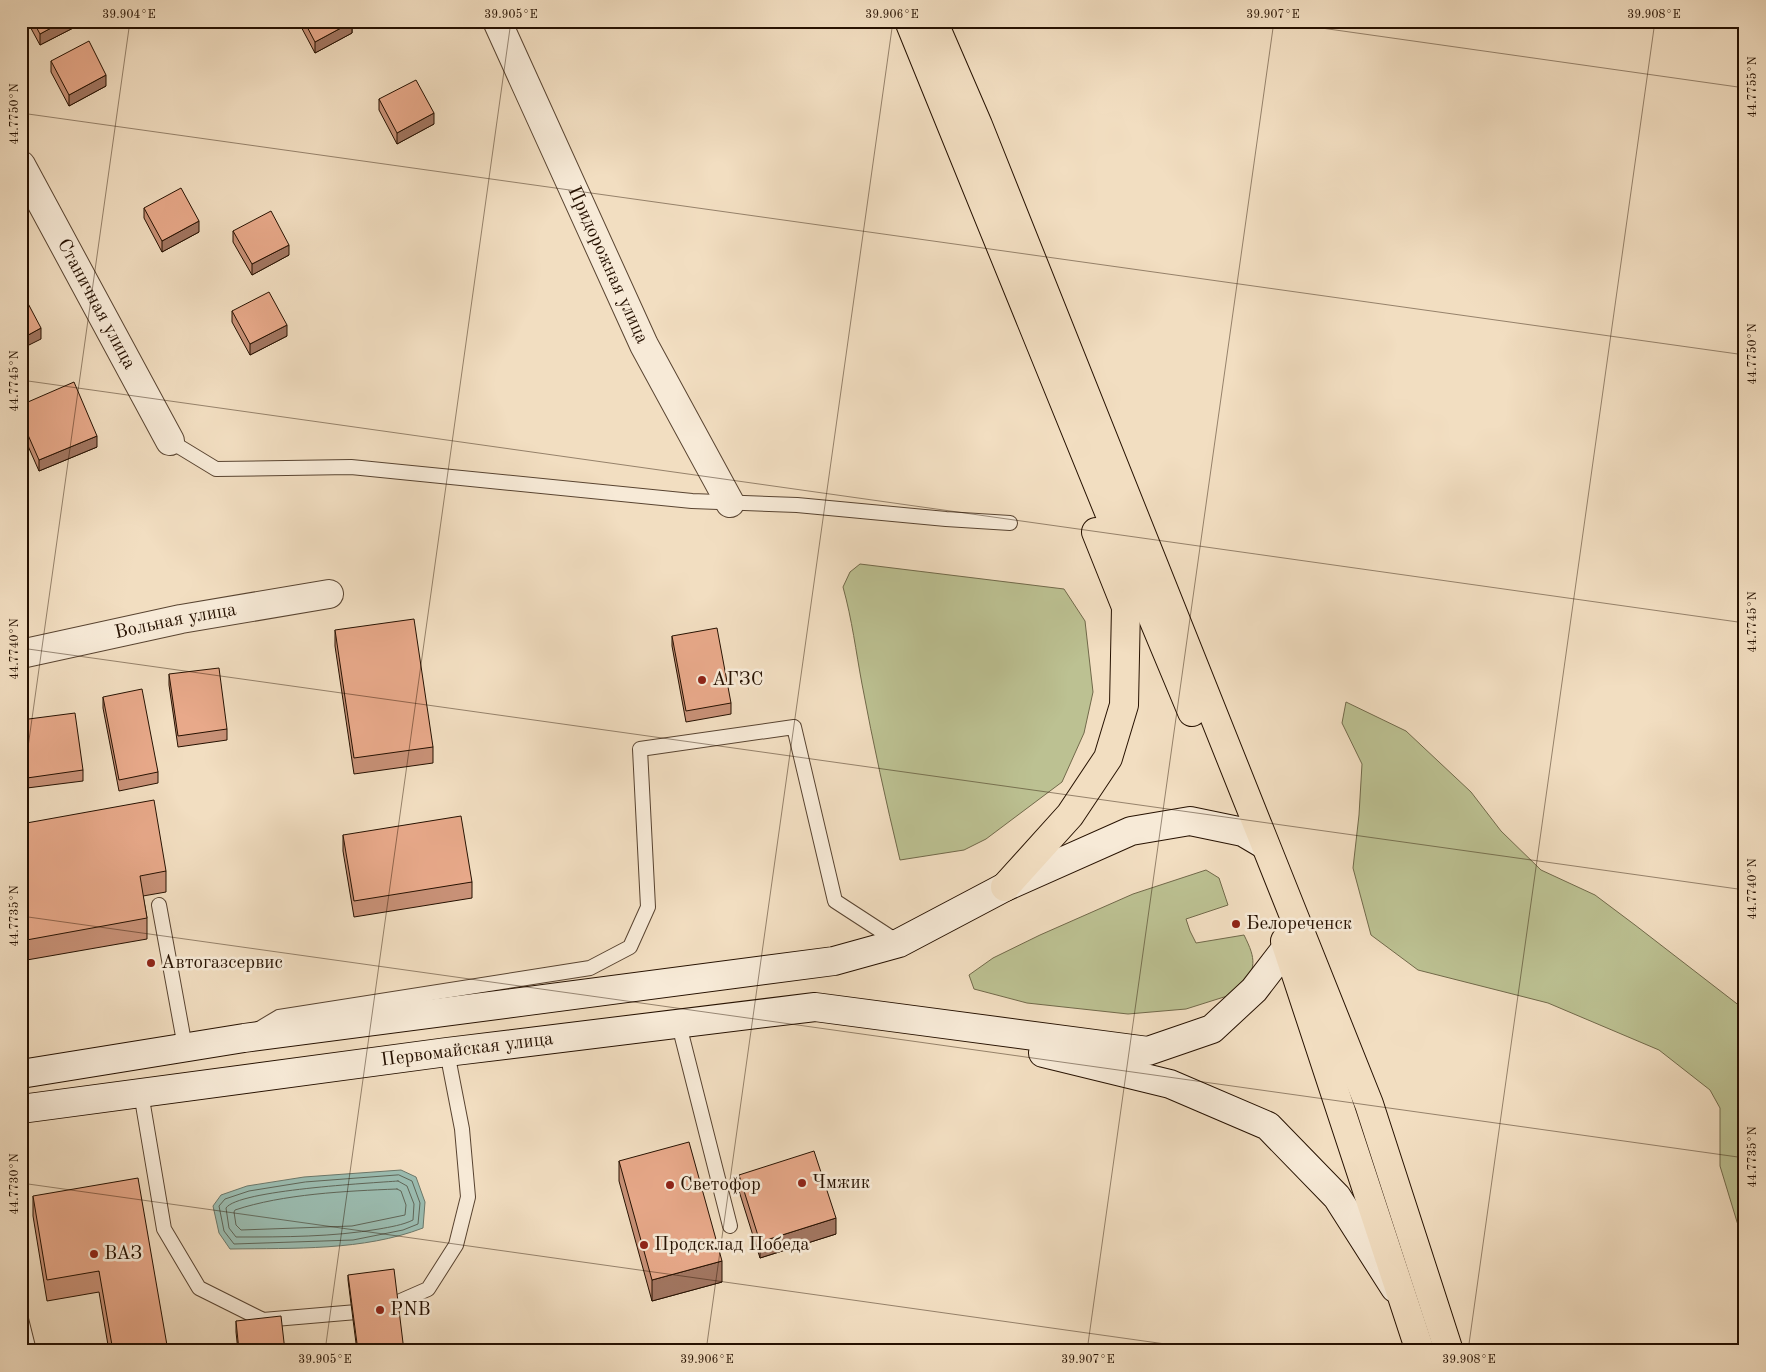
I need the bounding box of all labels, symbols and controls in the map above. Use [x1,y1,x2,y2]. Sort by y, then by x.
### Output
text: 39.905°E [484,8,538,21]
text: 39.904°E [102,9,156,21]
text: 39.906°E [865,9,919,21]
text: 39.907°E [1246,9,1300,21]
text: 39.908°E [1627,9,1681,21]
text: 44.7755°N [1746,56,1759,118]
text: 44.7750°N [8,83,21,145]
street label: Придорожная улица [564,184,652,347]
street label: Станичная улица [53,236,139,373]
text: 44.7750°N [1746,323,1759,385]
text: 44.7745°N [8,350,21,412]
text: 44.7745°N [1746,591,1759,653]
street label: Вольная улица [113,600,238,643]
text: 44.7740°N [9,618,21,680]
place label: АГЗС [712,671,763,690]
marker: АГЗС [696,674,708,686]
text: 44.7740°N [1747,858,1759,920]
text: 44.7735°N [8,885,21,947]
place label: Белореченск [1246,915,1353,934]
marker: Белореченск [1230,918,1242,930]
place label: Автогазсервис [161,954,283,973]
marker: Автогазсервис [145,957,157,969]
street label: Первомайская улица [380,1029,555,1070]
text: 44.7735°N [1746,1126,1759,1188]
text: 44.7730°N [9,1153,21,1215]
place label: Чмжик [812,1174,871,1193]
place label: Светофор [680,1176,761,1195]
marker: Чмжик [796,1177,808,1189]
marker: Светофор [664,1179,676,1191]
place label: Продсклад Победа [654,1236,810,1255]
marker: Продсклад Победа [638,1239,650,1251]
place label: ВАЗ [104,1245,142,1264]
marker: ВАЗ [88,1248,100,1260]
place label: PNB [390,1301,431,1320]
marker: PNB [374,1304,386,1316]
text: 39.905°E [298,1353,352,1366]
text: 39.906°E [680,1354,734,1366]
text: 39.907°E [1061,1354,1115,1366]
text: 39.908°E [1442,1354,1496,1366]

